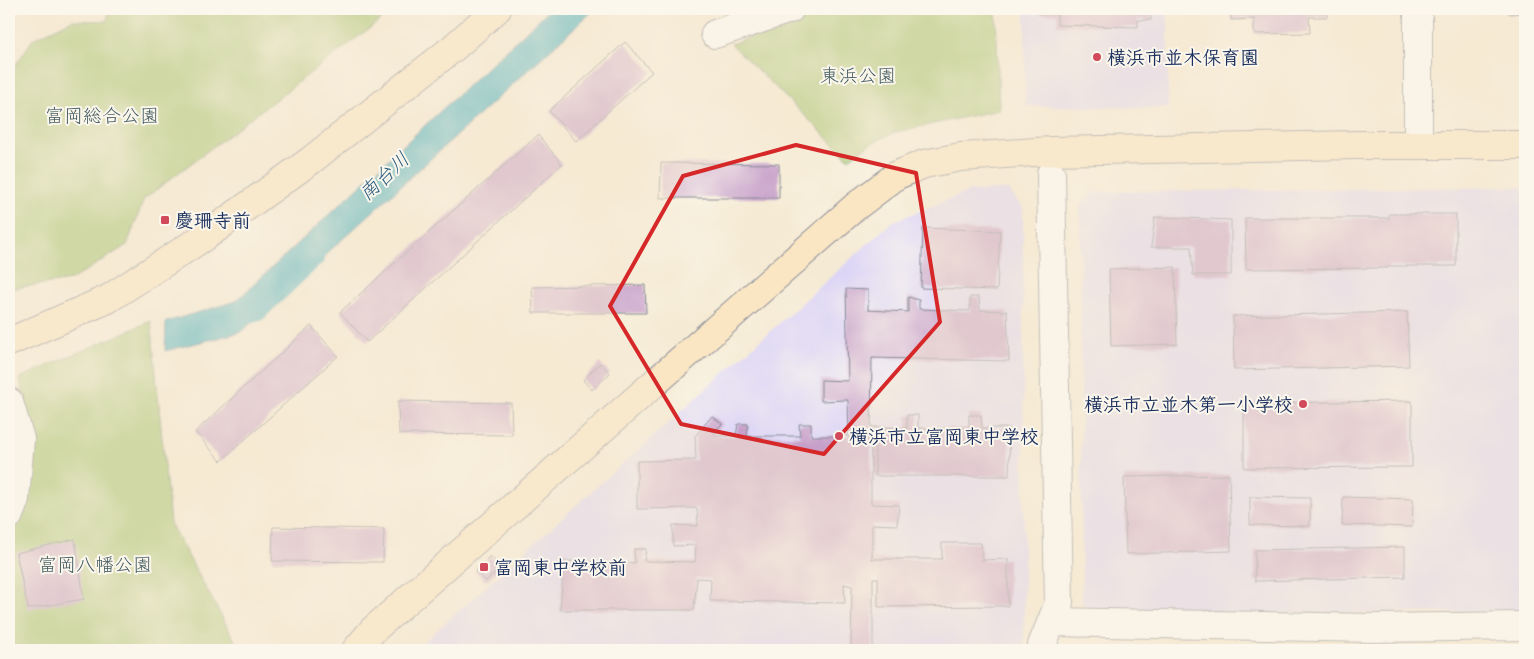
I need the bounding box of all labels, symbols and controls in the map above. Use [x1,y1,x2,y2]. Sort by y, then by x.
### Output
place label: 横浜市並木保育園 [1107,45,1259,70]
marker: 横浜市並木保育園 [1091,51,1103,63]
park label: 東浜公園 [820,63,896,88]
park label: 富岡総合公園 [45,103,159,128]
water label: 南台川 [353,146,415,206]
place label: 慶珊寺前 [175,208,251,233]
marker: 慶珊寺前 [159,214,171,226]
place label: 横浜市立並木第一小学校 [1084,392,1293,417]
marker: 横浜市立並木第一小学校 [1297,398,1309,410]
place label: 横浜市立富岡東中学校 [849,424,1039,449]
marker: 横浜市立富岡東中学校 [833,430,845,442]
park label: 富岡八幡公園 [38,552,152,577]
place label: 富岡東中学校前 [494,555,627,580]
marker: 富岡東中学校前 [478,561,490,573]

